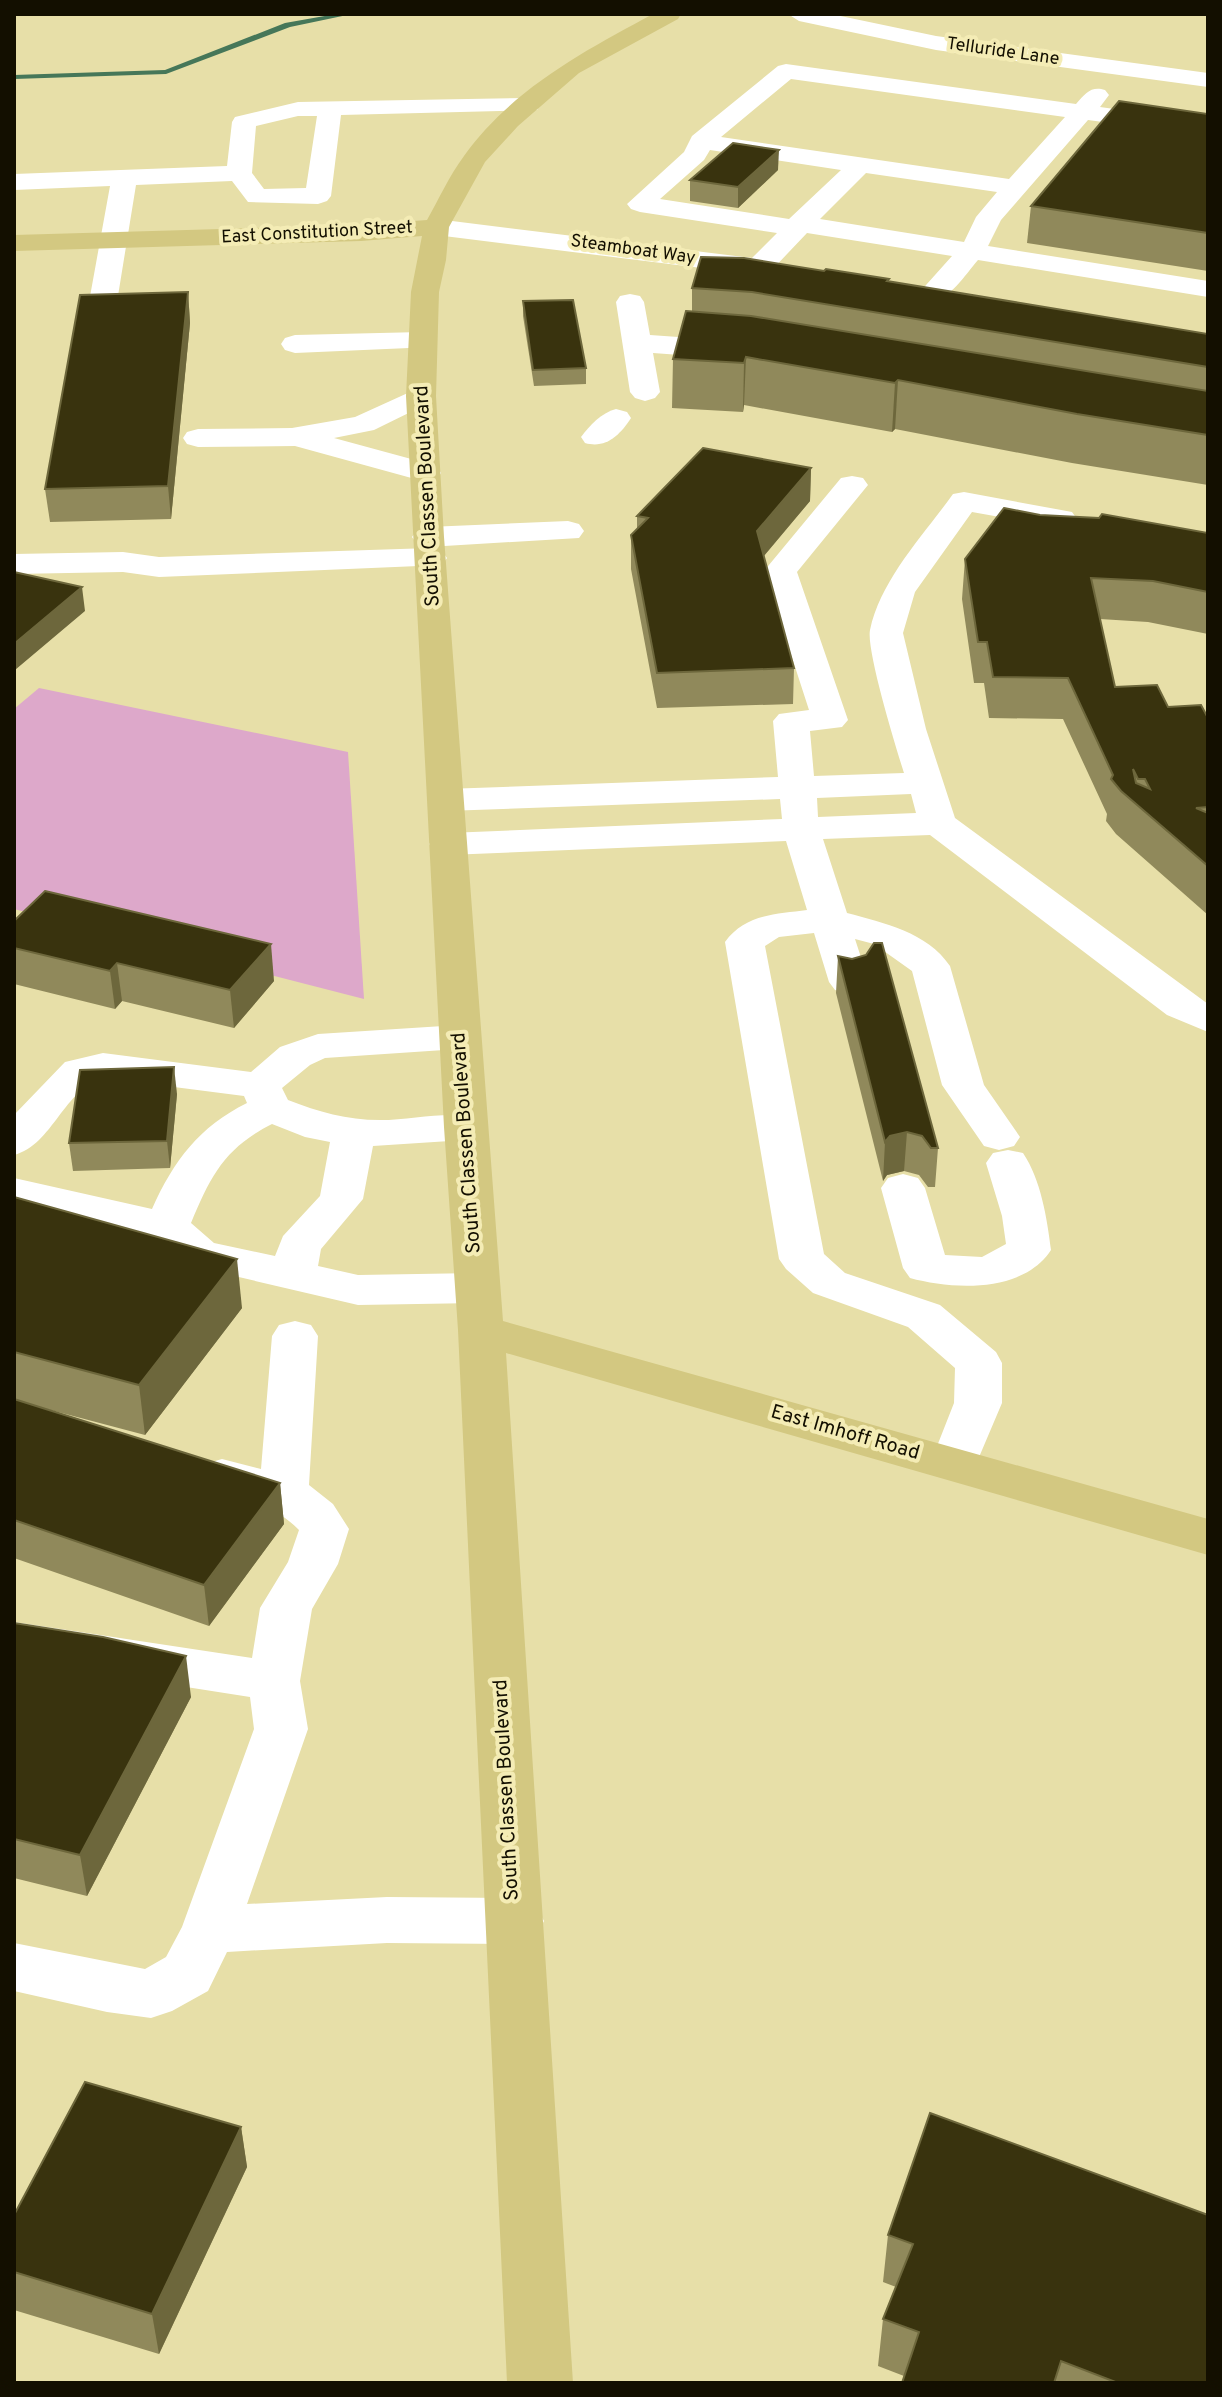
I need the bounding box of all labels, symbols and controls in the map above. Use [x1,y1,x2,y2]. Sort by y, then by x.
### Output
street label: Telluride Lane [945,33,1061,71]
street label: East Constitution Street [221,216,413,250]
street label: Steamboat Way [569,230,697,270]
street label: South Classen Boulevard [409,385,447,607]
street label: South Classen Boulevard [446,1031,488,1255]
street label: East Imhoff Road [768,1399,922,1467]
street label: South Classen Boulevard [488,1679,526,1901]

